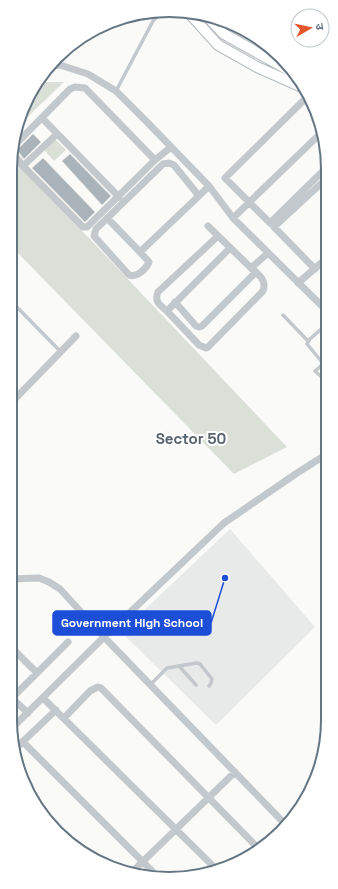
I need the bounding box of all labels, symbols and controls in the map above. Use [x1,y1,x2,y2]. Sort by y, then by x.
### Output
north arrow [290,8,330,48]
text: उ [312,22,327,31]
district label: Sector 50 [156,429,226,448]
callout: Government High School [53,611,211,635]
text: Government High School [61,615,203,631]

